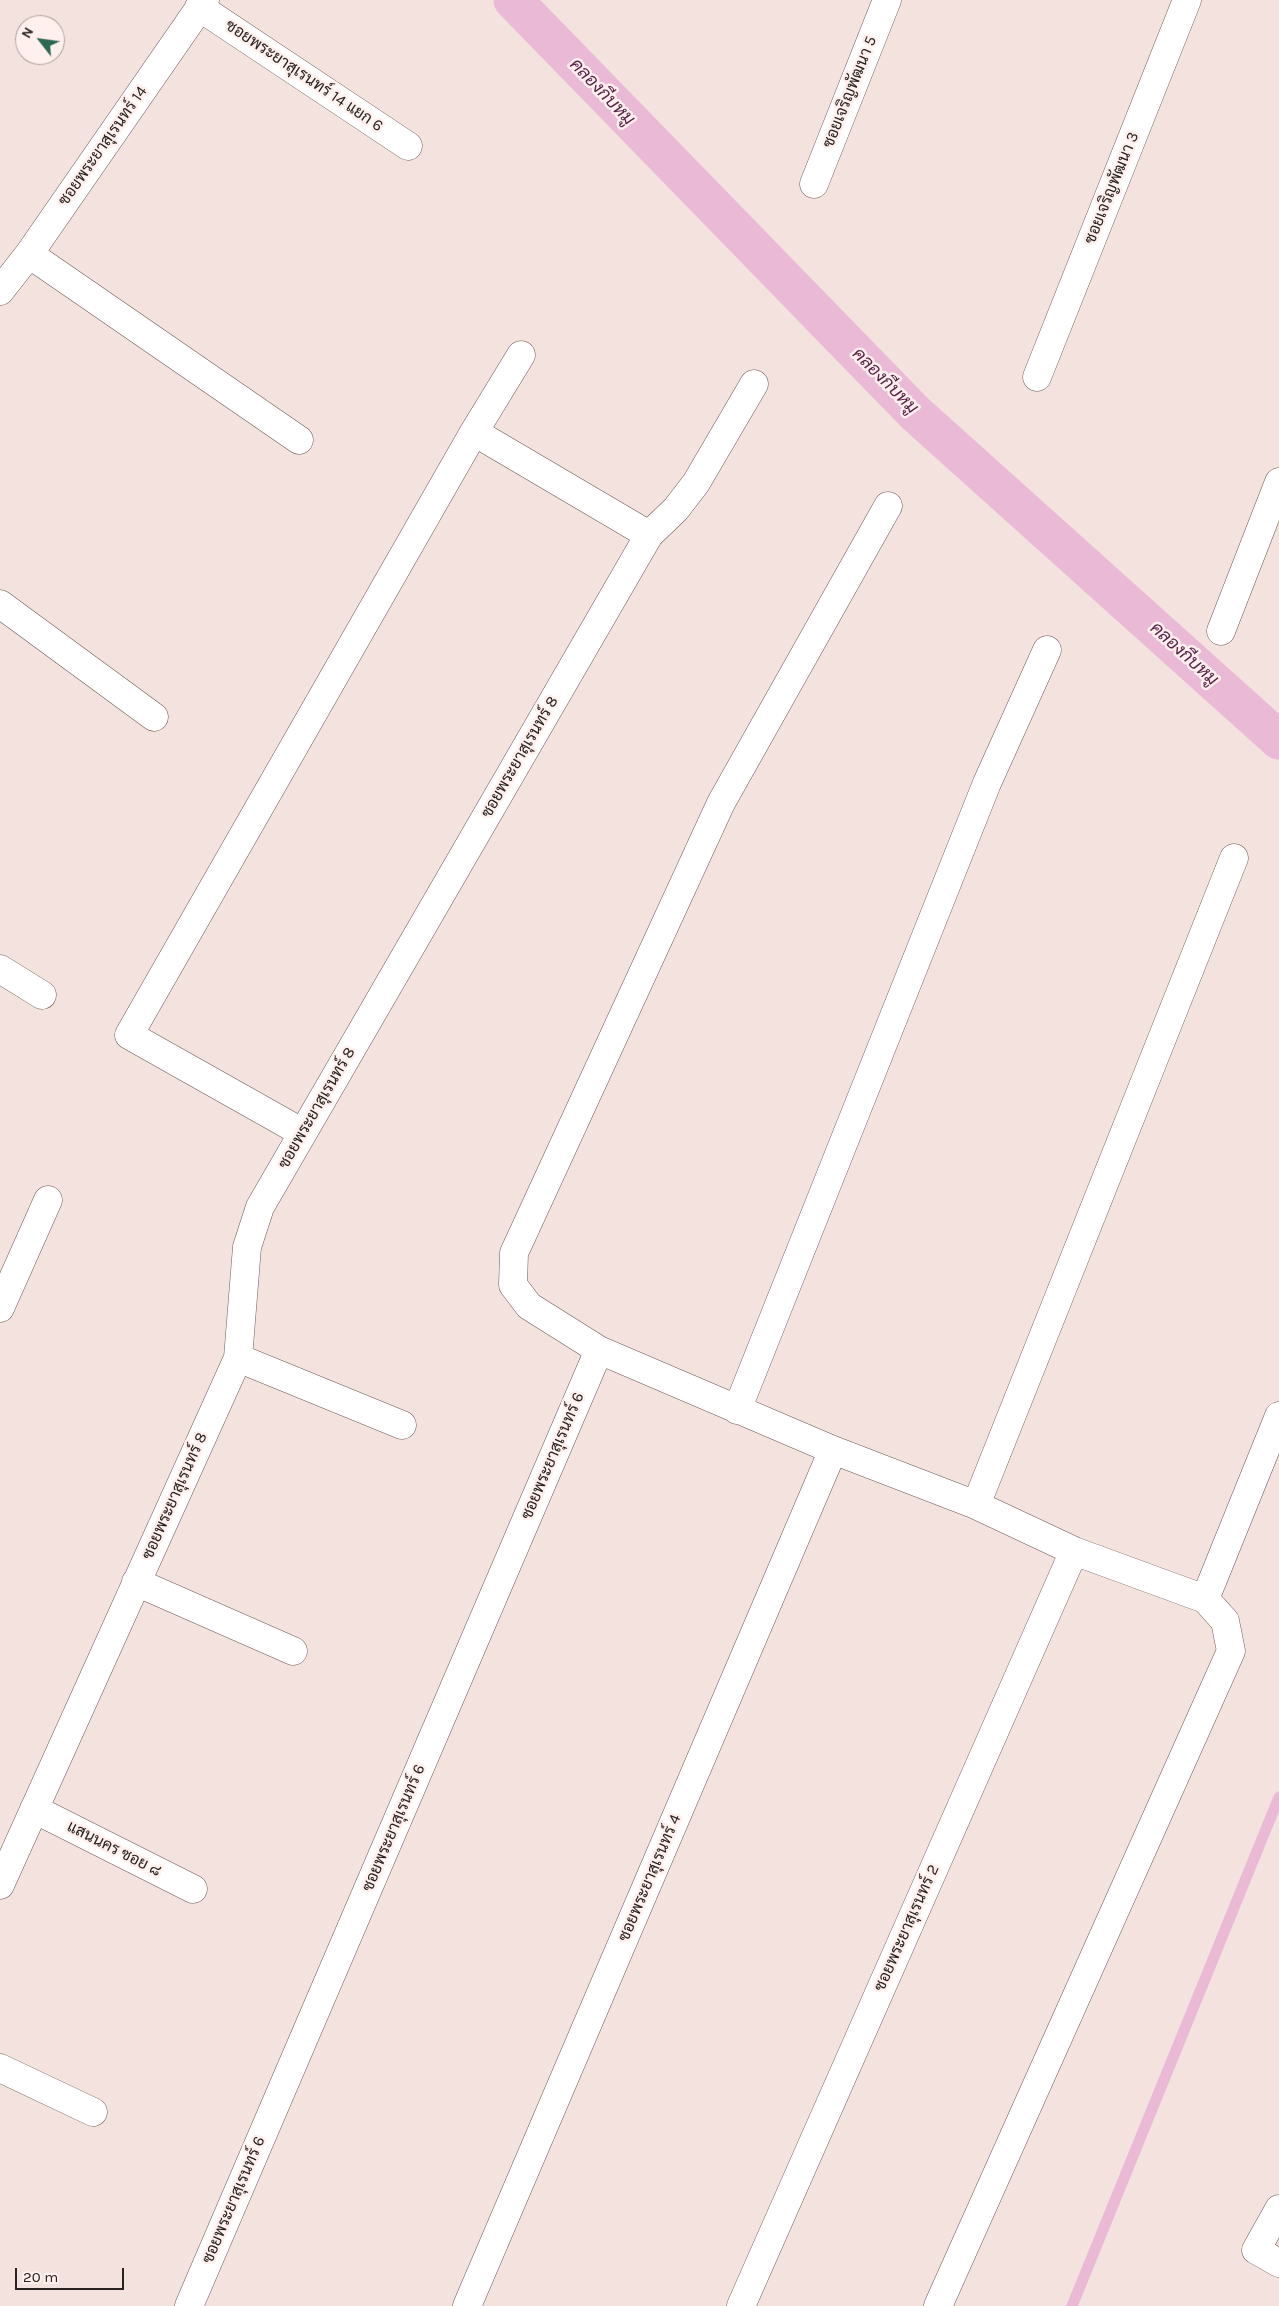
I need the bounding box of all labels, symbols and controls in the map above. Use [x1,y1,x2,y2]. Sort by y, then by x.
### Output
north arrow [15,15,65,65]
street label: ซอยพระยาสุเรนทร์ 14 แยก 6 [222,16,386,136]
text: N [18,24,37,41]
street label: ซอยเจริญพัฒนา 5 [819,33,881,151]
water label: คลองกีบหมู [565,54,639,130]
street label: ซอยพระยาสุเรนทร์ 14 [55,83,151,209]
street label: ซอยเจริญพัฒนา 3 [1081,129,1143,247]
water label: คลองกีบหมู [847,343,923,419]
water label: คลองกีบหมู [1145,618,1223,690]
street label: ซอยพระยาสุเรนทร์ 8 [477,693,563,821]
street label: ซอยพระยาสุเรนทร์ 8 [274,1044,360,1172]
street label: ซอยพระยาสุเรนทร์ 6 [517,1389,589,1523]
street label: ซอยพระยาสุเรนทร์ 8 [138,1429,212,1563]
street label: ซอยพระยาสุเรนทร์ 6 [358,1761,430,1895]
street label: ซอยพระยาสุเรนทร์ 4 [615,1812,685,1944]
street label: แสนนคร ซอย ๘ [64,1817,164,1881]
street label: ซอยพระยาสุเรนทร์ 2 [870,1862,944,1994]
street label: ซอยพระยาสุเรนทร์ 6 [198,2133,270,2267]
scale bar [18,2258,126,2290]
text: 20 m [23,2268,58,2286]

